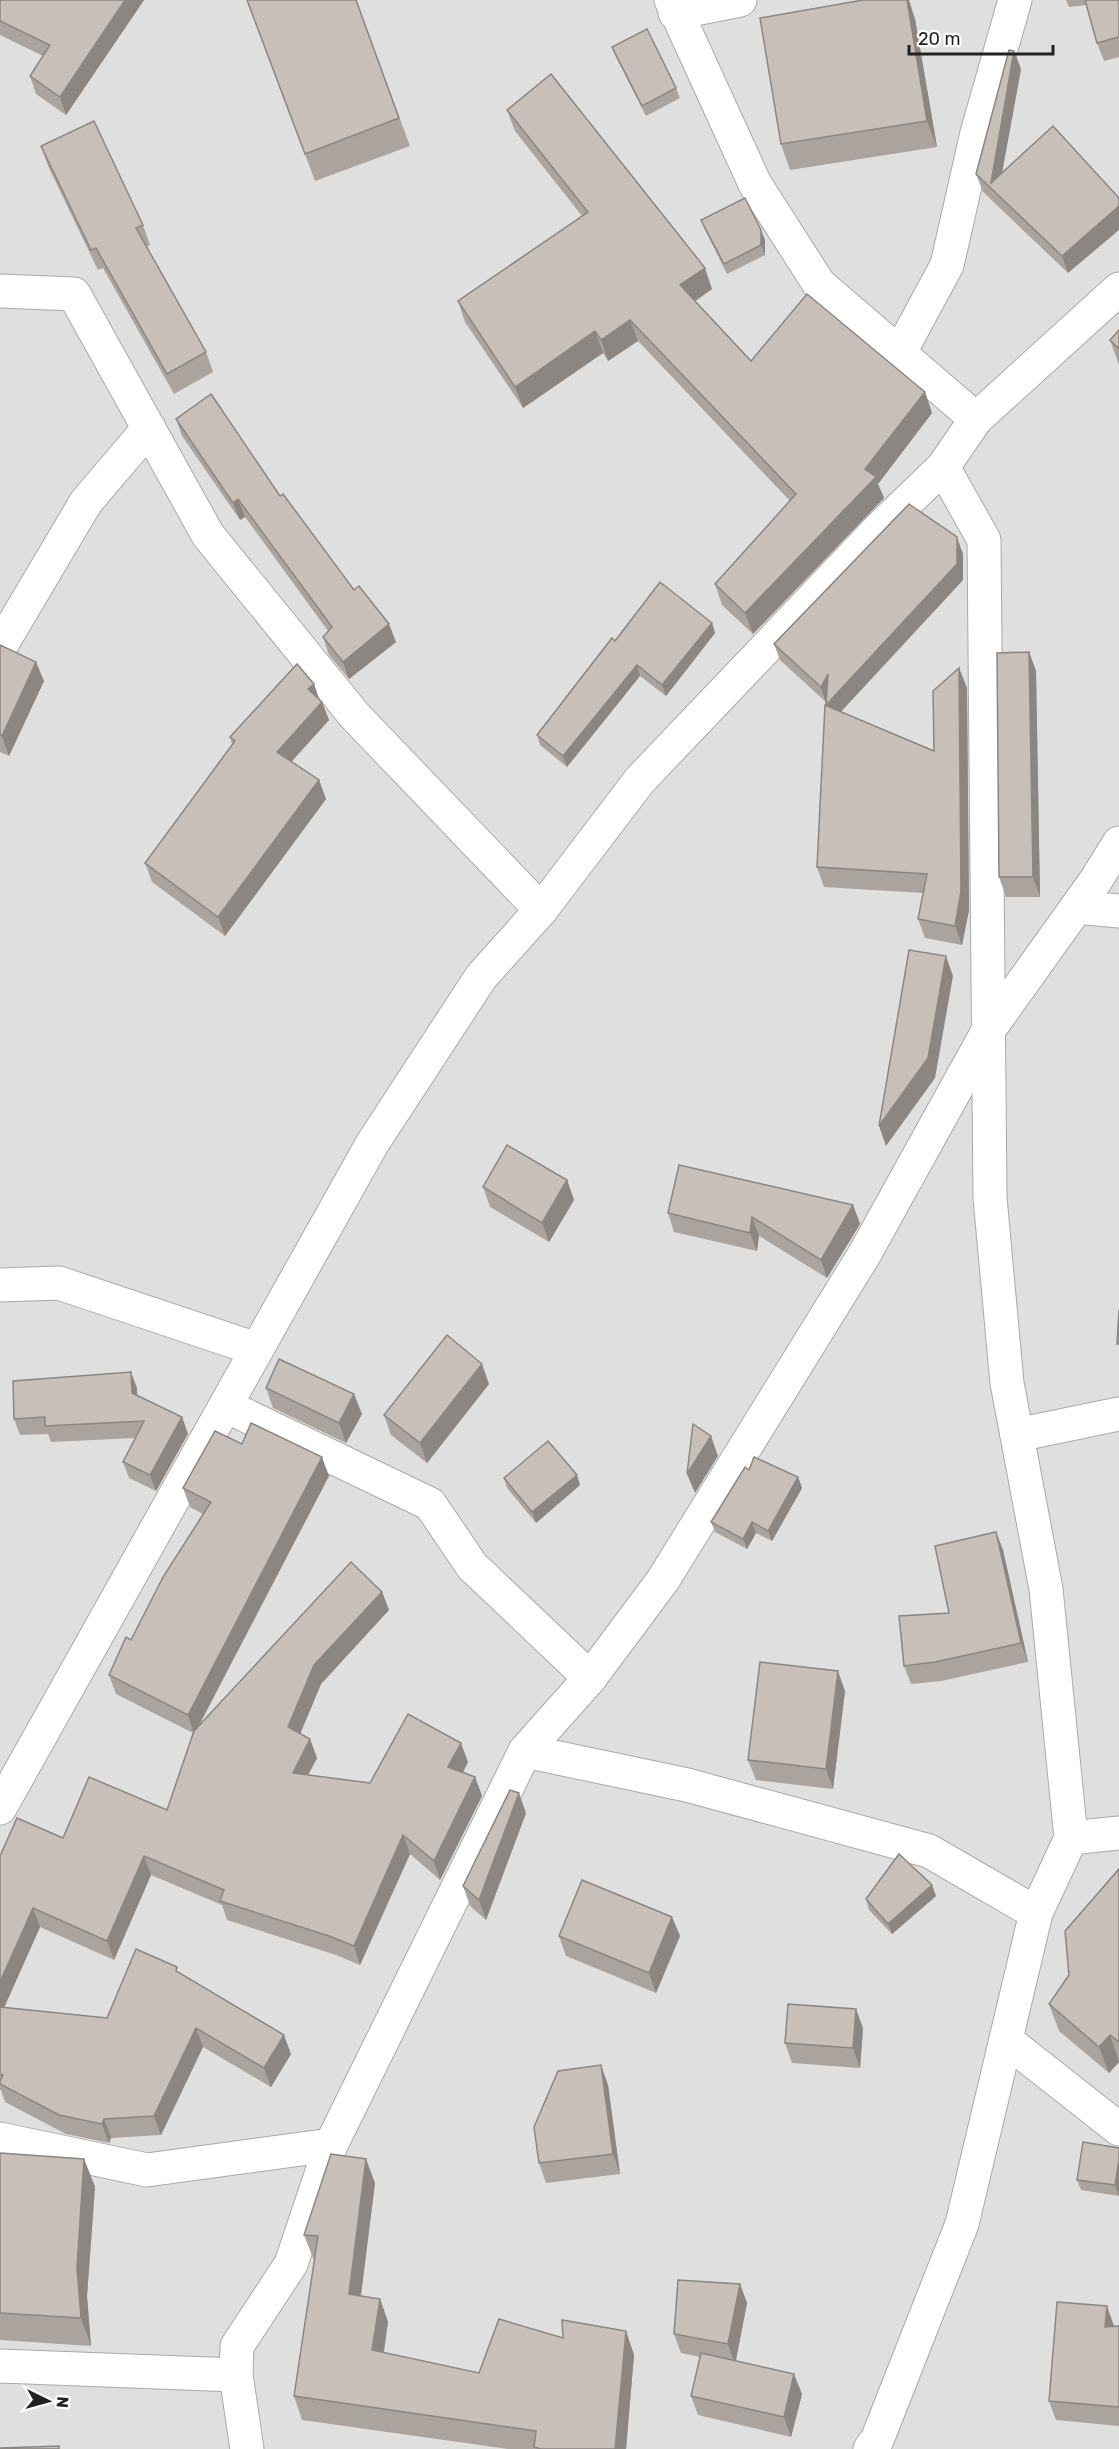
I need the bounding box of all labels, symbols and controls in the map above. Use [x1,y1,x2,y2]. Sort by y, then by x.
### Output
scale bar [909,18,1053,56]
text: 20 m [918,28,960,50]
north arrow [18,2371,78,2431]
text: N [52,2396,72,2409]

